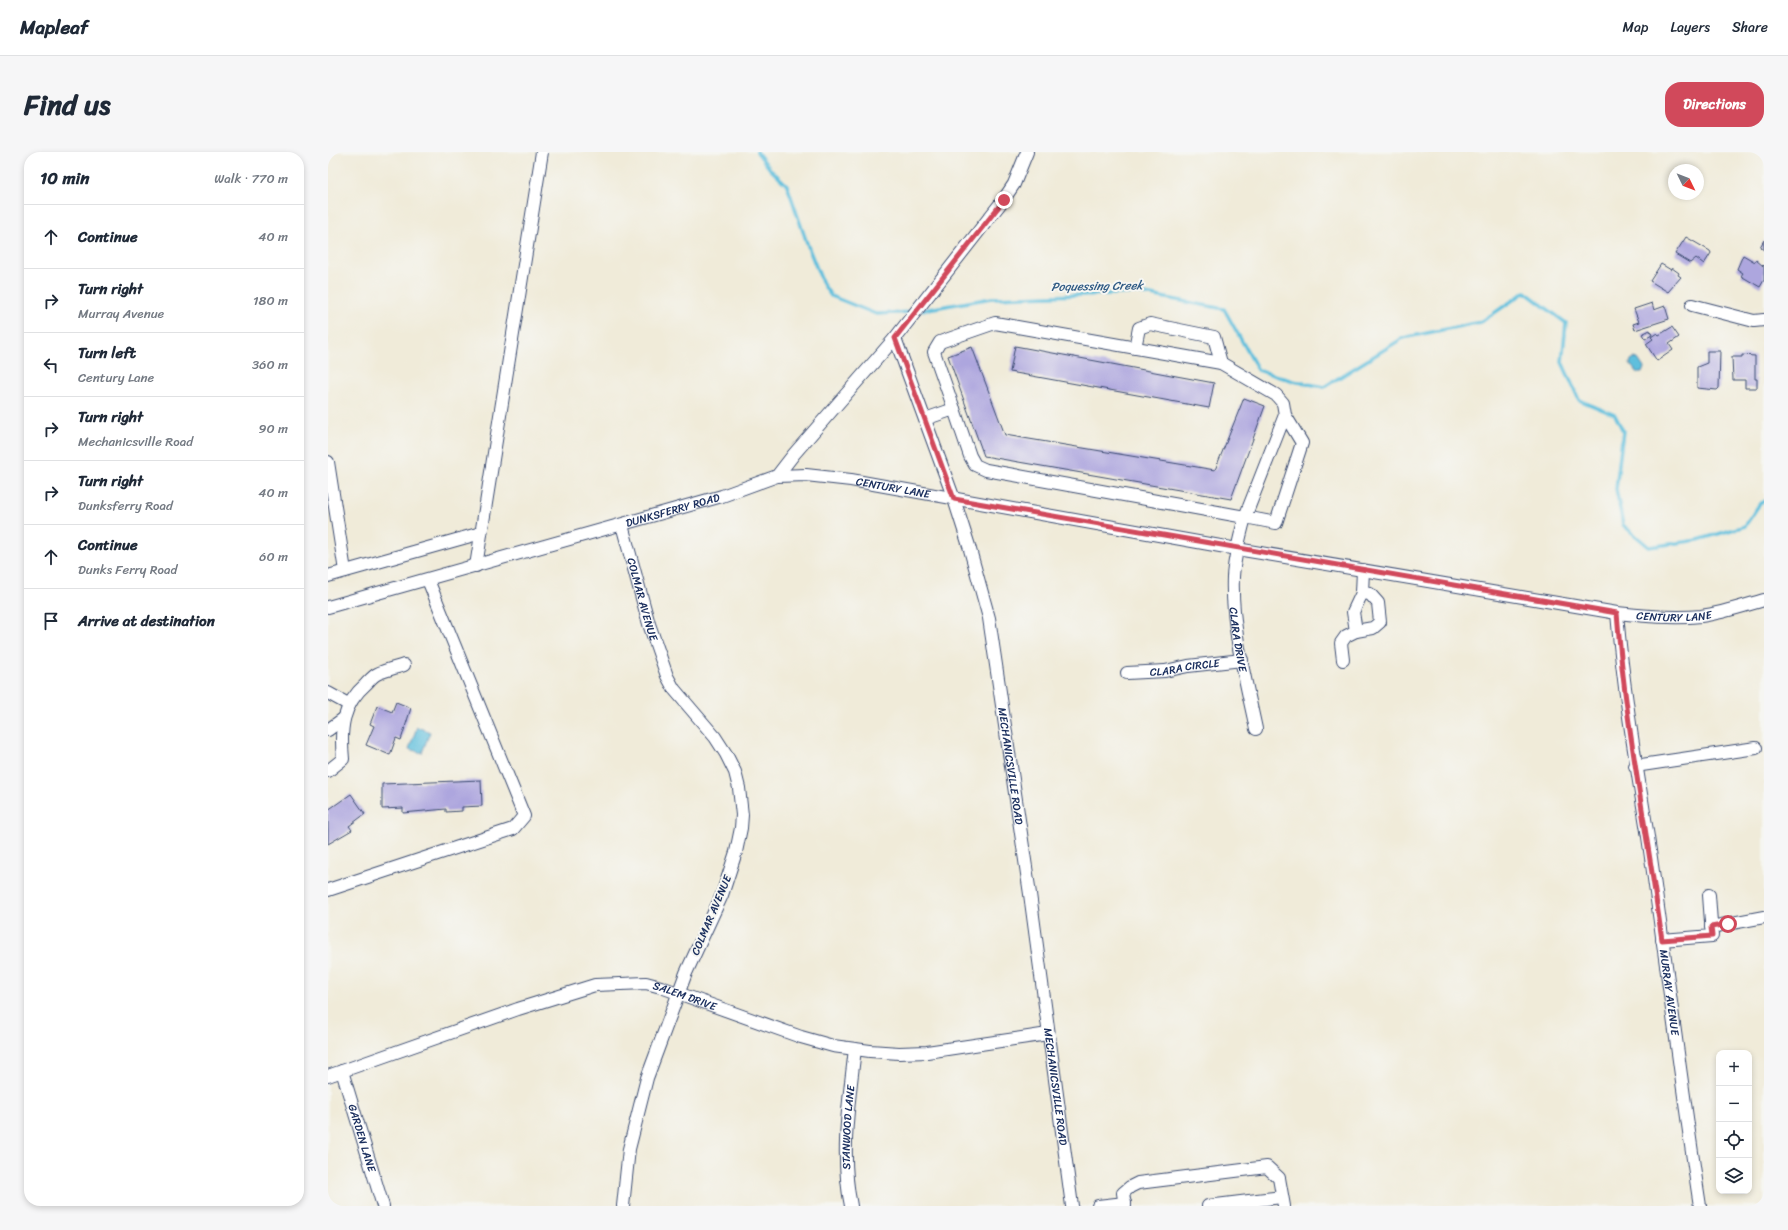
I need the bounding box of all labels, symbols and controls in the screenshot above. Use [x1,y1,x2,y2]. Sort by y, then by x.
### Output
text: Mapleaf [20,11,88,44]
text: Map [1623,15,1648,40]
text: Layers [1670,15,1710,40]
text: Share [1732,15,1768,40]
text: Find us [24,80,111,129]
button: Directions [1665,82,1764,127]
text: 10 min [40,163,89,193]
north arrow [1668,164,1704,200]
text: Walk · 770 m [214,167,288,190]
route end [995,191,1013,209]
text: Continue [78,224,138,250]
text: 40 m [258,225,288,248]
icon: ahead [40,226,62,248]
water label: Poquessing Creek [1051,274,1145,298]
text: Turn right [78,276,143,302]
text: 180 m [253,289,288,312]
icon: right [40,290,62,312]
text: Murray Avenue [78,302,164,325]
text: Turn left [78,340,136,366]
text: 360 m [252,353,288,376]
icon: left [40,354,62,376]
text: Century Lane [78,366,154,389]
text: Turn right [78,404,143,430]
text: 90 m [258,417,288,440]
icon: right [40,418,62,440]
text: Mechanicsville Road [78,430,193,453]
text: Turn right [78,468,143,494]
street label: CENTURY LANE [854,472,932,504]
text: 40 m [258,481,288,504]
icon: right [40,482,62,504]
street label: DUNKSFERRY ROAD [623,488,722,533]
text: Dunksferry Road [78,494,173,517]
text: Continue [78,532,138,558]
text: 60 m [259,545,288,568]
icon: ahead [40,546,62,568]
street label: COLMAR AVENUE [621,556,663,644]
text: Dunks Ferry Road [78,558,177,581]
street label: CENTURY LANE [1635,605,1714,627]
street label: CLARA DRIVE [1224,606,1252,674]
text: Arrive at destination [78,608,215,634]
icon: arrive [40,610,62,632]
street label: CLARA CIRCLE [1149,653,1221,682]
street label: MECHANICSVILLE ROAD [992,706,1029,826]
street label: COLMAR AVENUE [686,871,737,958]
route start [1719,915,1737,933]
street label: MURRAY AVENUE [1654,948,1685,1037]
street label: SALEM DRIVE [651,976,720,1016]
street label: MECHANICSVILLE ROAD [1038,1027,1073,1147]
map controls [1716,1050,1752,1194]
button: + [1716,1050,1752,1086]
street label: STANWOOD LANE [837,1083,861,1170]
button: − [1716,1086,1752,1122]
street label: GARDEN LANE [343,1102,381,1175]
button: locate [1716,1122,1752,1158]
button: layers [1716,1158,1752,1194]

